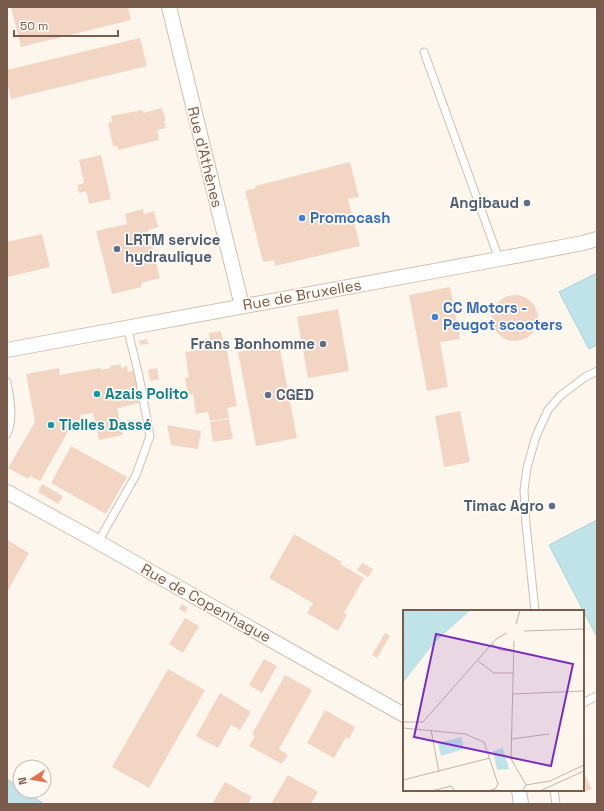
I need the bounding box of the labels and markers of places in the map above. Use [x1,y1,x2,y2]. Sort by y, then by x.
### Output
place label: Angibaud [450,193,519,212]
marker: Angibaud [522,198,532,208]
place label: Promocash [310,208,390,227]
marker: Promocash [297,213,307,223]
place label: LRTM service hydraulique [125,230,221,266]
marker: LRTM service hydraulique [112,244,122,254]
place label: CC Motors - Peugot scooters [443,298,563,334]
marker: CC Motors - Peugot scooters [430,312,440,322]
place label: Frans Bonhomme [191,334,315,353]
marker: Frans Bonhomme [318,339,328,349]
place label: Azais Polito [105,384,188,403]
place label: CGED [276,385,314,404]
marker: Azais Polito [92,389,102,399]
marker: CGED [263,390,273,400]
place label: Tielles Dassé [59,415,152,434]
marker: Tielles Dassé [46,420,56,430]
place label: Timac Agro [464,496,544,515]
marker: Timac Agro [547,501,557,511]

